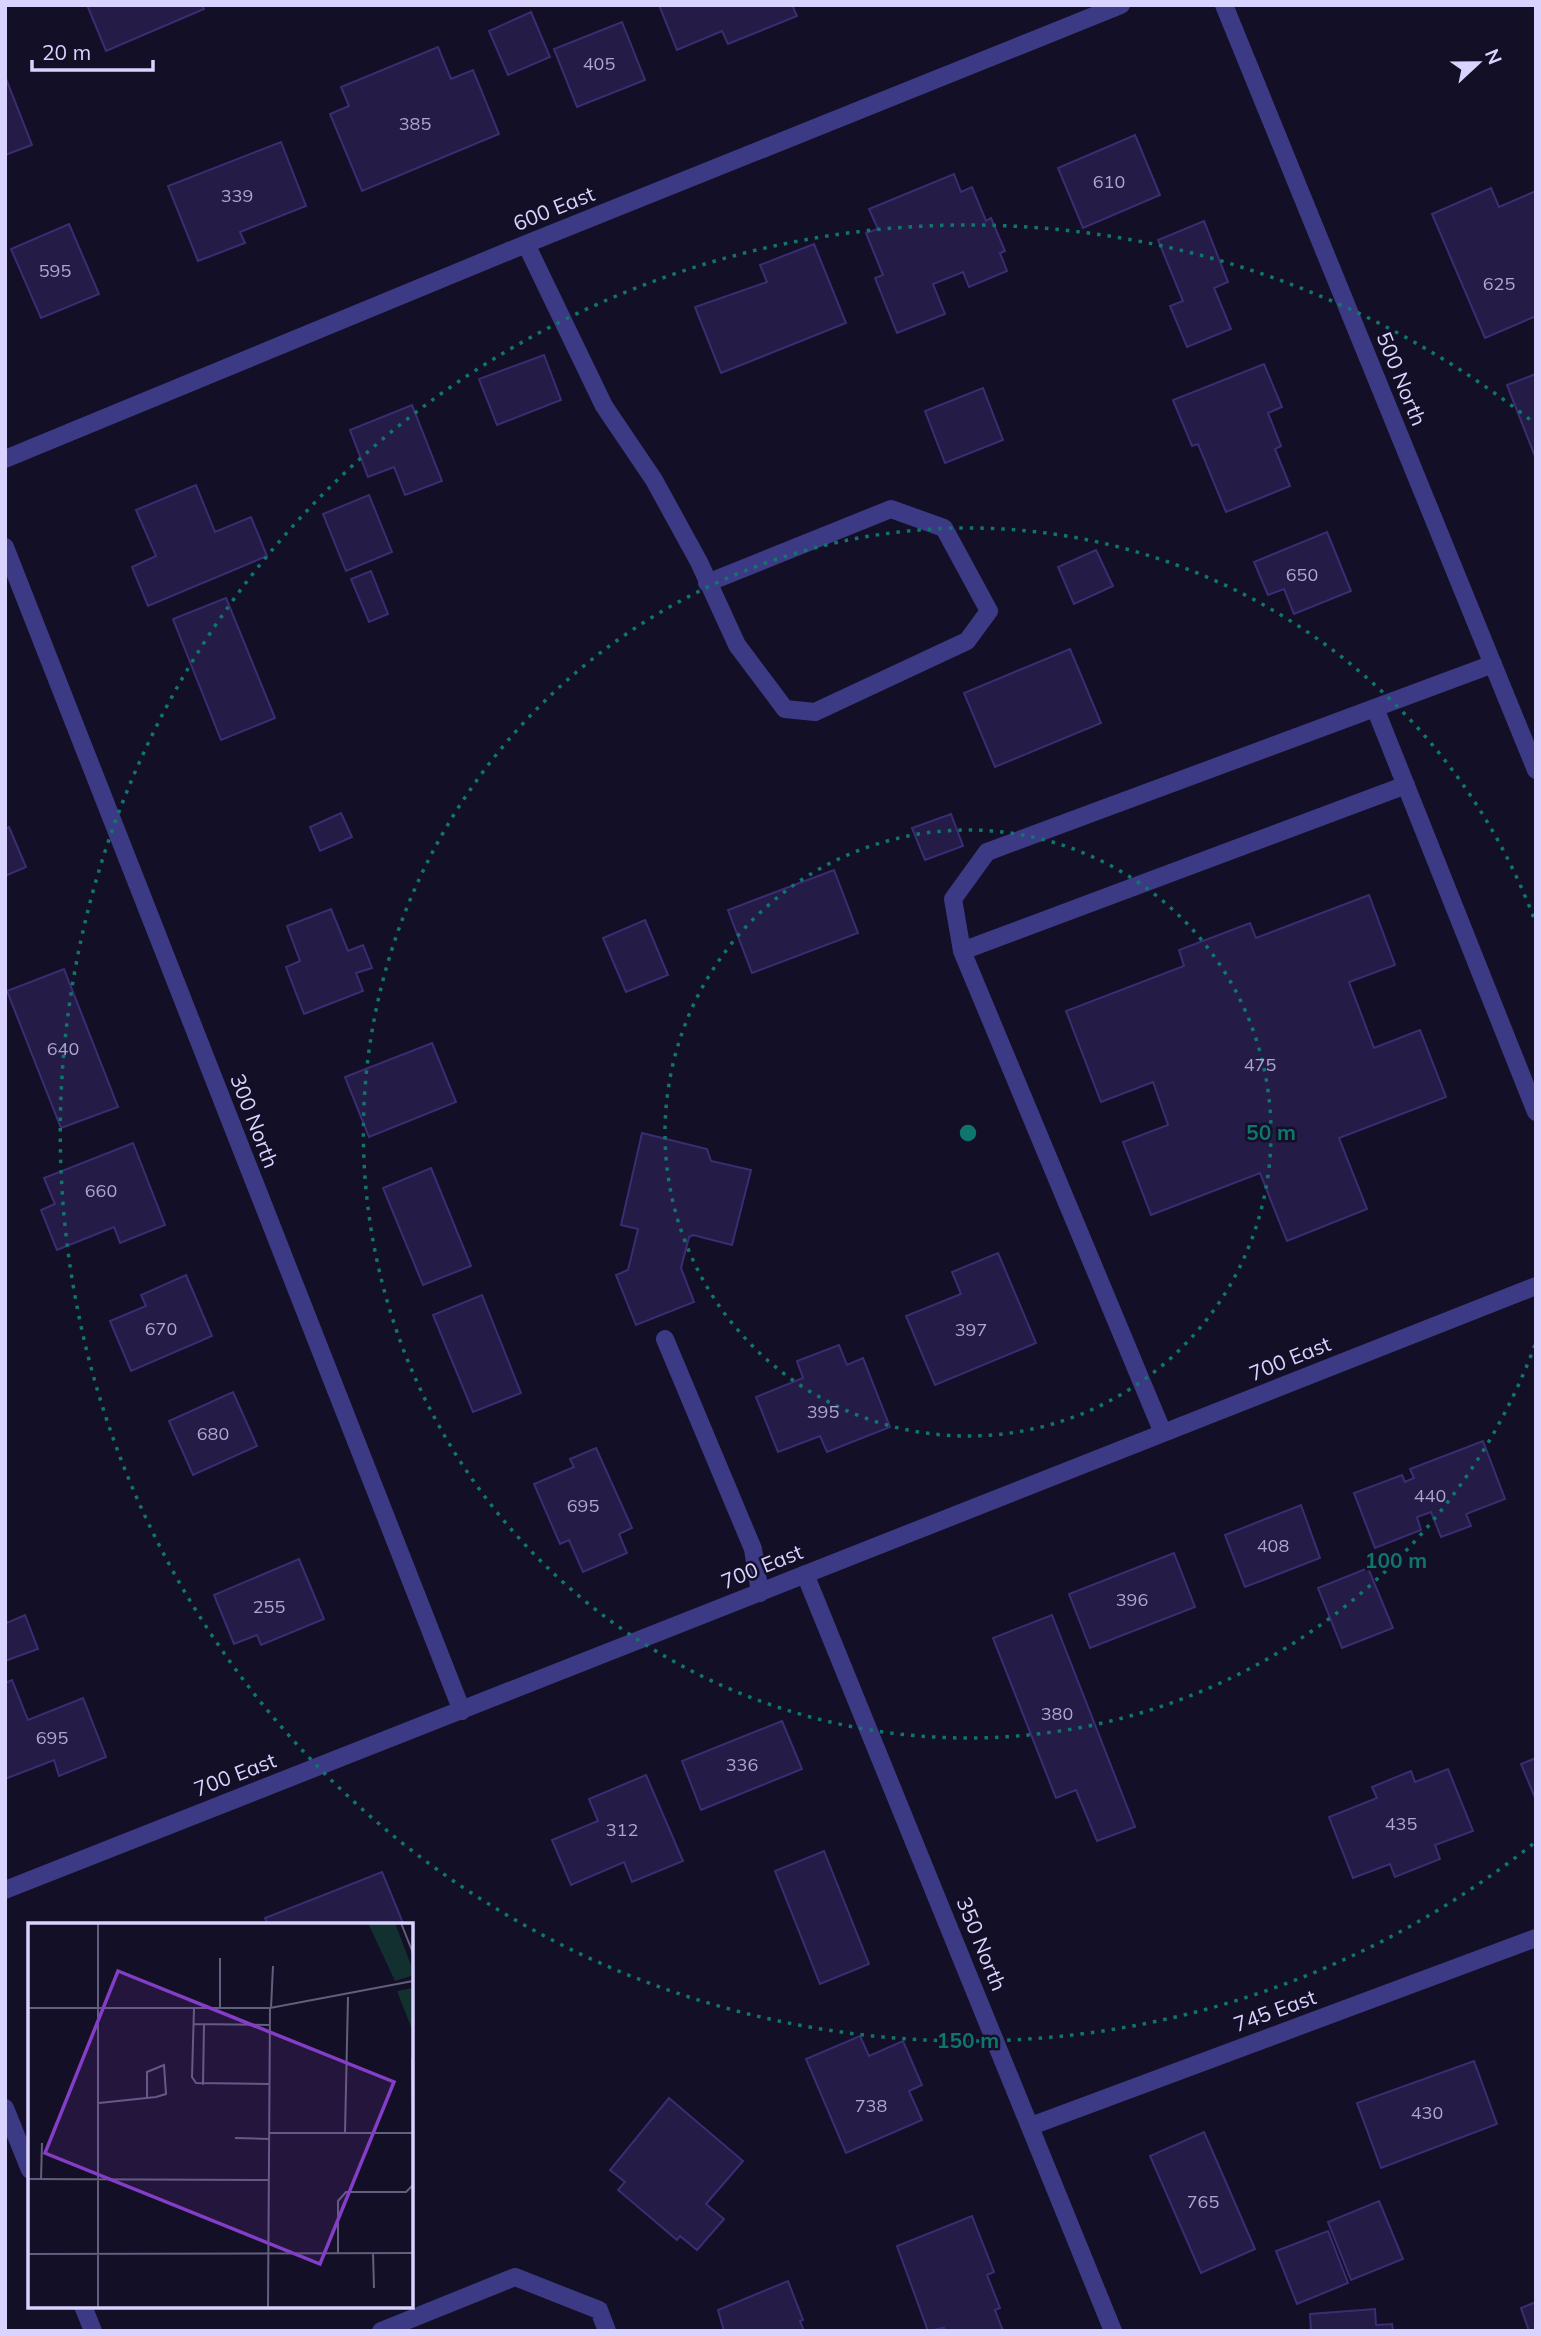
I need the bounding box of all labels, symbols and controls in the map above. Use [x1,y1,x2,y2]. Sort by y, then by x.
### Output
scale bar [32,28,152,72]
north arrow [1443,28,1513,98]
text: 20 m [42,39,91,65]
text: N [1480,45,1508,68]
house number: 405 [583,52,615,75]
house number: 385 [399,112,431,135]
house number: 610 [1093,170,1125,193]
street label: 600 East [509,180,598,236]
house number: 339 [221,184,253,207]
house number: 595 [39,259,71,282]
house number: 625 [1483,272,1515,295]
street label: 500 North [1371,328,1432,429]
house number: 650 [1286,563,1318,586]
house number: 640 [47,1037,79,1060]
house number: 475 [1244,1053,1276,1076]
street label: 300 North [225,1070,285,1171]
text: 50 m [1246,1119,1296,1145]
centre of rings [956,1121,980,1145]
house number: 660 [85,1179,117,1202]
house number: 670 [145,1317,177,1340]
house number: 397 [955,1318,987,1341]
street label: 700 East [1245,1330,1334,1386]
house number: 395 [807,1400,839,1423]
house number: 680 [197,1422,229,1445]
house number: 440 [1414,1484,1446,1507]
house number: 695 [567,1494,599,1517]
house number: 408 [1257,1534,1289,1557]
street label: 700 East [717,1538,806,1594]
text: 100 m [1365,1547,1427,1573]
house number: 396 [1116,1588,1148,1611]
house number: 255 [253,1595,285,1618]
house number: 380 [1041,1702,1073,1725]
house number: 695 [36,1726,68,1749]
street label: 700 East [190,1747,279,1802]
house number: 336 [726,1753,758,1776]
house number: 435 [1385,1812,1417,1835]
house number: 312 [606,1818,638,1841]
street label: 350 North [951,1893,1012,1994]
inset map [28,1923,413,2308]
street label: 745 East [1230,1983,1319,2037]
text: 150 m [937,2027,999,2053]
house number: 738 [855,2094,887,2117]
house number: 430 [1411,2101,1443,2124]
house number: 765 [1187,2190,1219,2213]

